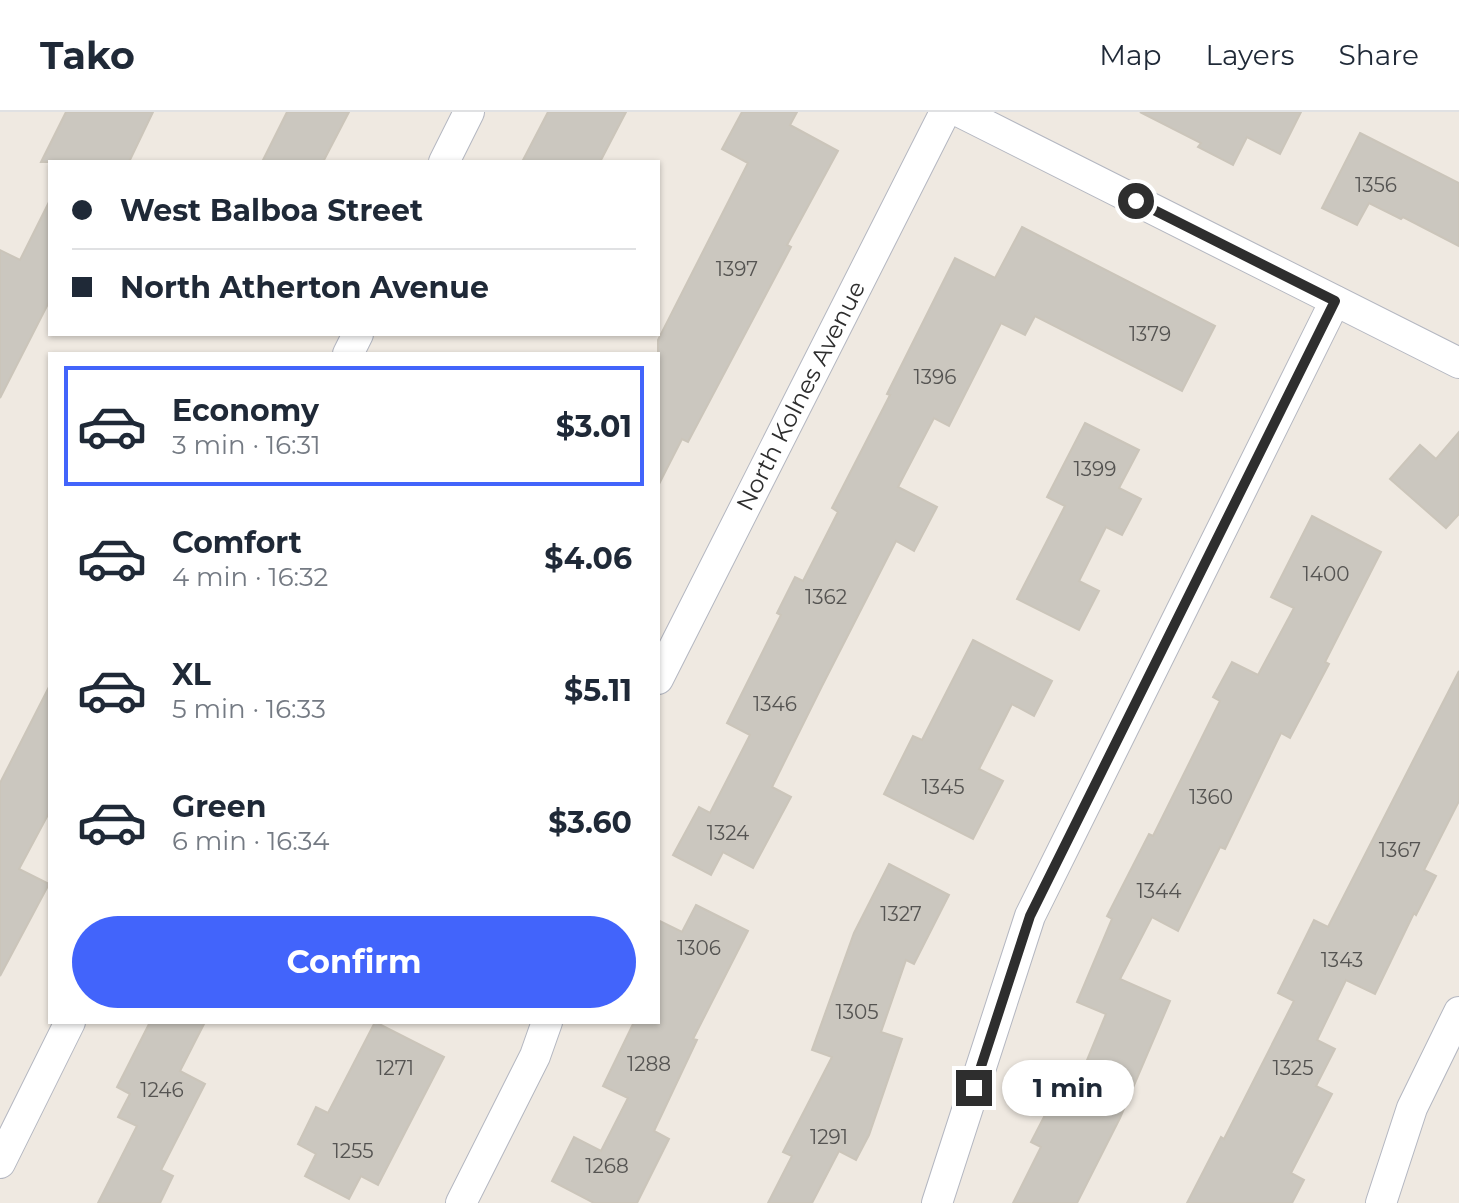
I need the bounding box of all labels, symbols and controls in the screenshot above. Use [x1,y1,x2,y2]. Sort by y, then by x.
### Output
text: Tako [40,32,135,79]
text: Map [1099,38,1162,72]
text: Layers [1206,38,1295,72]
text: Share [1339,38,1419,72]
house number: 1356 [1355,173,1397,197]
route start [1118,183,1154,219]
text: West Balboa Street [120,192,423,229]
house number: 1397 [716,257,758,281]
text: North Atherton Avenue [120,269,489,306]
street label: North Kolnes Avenue [730,276,871,516]
house number: 1379 [1129,322,1171,346]
house number: 1396 [914,365,956,389]
icon: car [76,390,148,462]
text: Economy [172,392,319,429]
text: $3.01 [556,408,632,445]
text: 3 min · 16:31 [172,429,321,461]
house number: 1399 [1074,457,1116,481]
icon: car [76,522,148,594]
text: Comfort [172,524,302,561]
text: $4.06 [544,540,632,577]
text: 4 min · 16:32 [172,561,328,593]
house number: 1400 [1303,562,1349,586]
house number: 1362 [805,585,847,609]
icon: car [76,654,148,726]
text: XL [172,656,211,693]
text: $5.11 [564,672,632,709]
house number: 1346 [753,692,797,716]
text: 5 min · 16:33 [172,693,326,725]
house number: 1345 [922,775,965,799]
house number: 1360 [1189,785,1233,809]
icon: car [76,786,148,858]
text: Green [172,788,266,825]
text: $3.60 [548,804,632,841]
house number: 1324 [707,821,749,845]
text: 6 min · 16:34 [172,825,330,857]
house number: 1367 [1379,838,1421,862]
house number: 1344 [1137,879,1181,903]
house number: 1327 [880,902,922,926]
button: Confirm [72,916,636,1008]
house number: 1306 [677,936,721,960]
house number: 1343 [1321,948,1363,972]
house number: 1305 [835,1000,879,1024]
house number: 1288 [627,1052,671,1076]
house number: 1271 [376,1056,414,1080]
house number: 1325 [1272,1056,1314,1080]
callout: 1 min [1002,1060,1134,1116]
route end [956,1070,992,1106]
text: 1 min [1033,1072,1103,1104]
house number: 1246 [140,1078,184,1102]
house number: 1291 [810,1125,848,1149]
house number: 1255 [332,1139,374,1163]
house number: 1268 [585,1154,629,1178]

